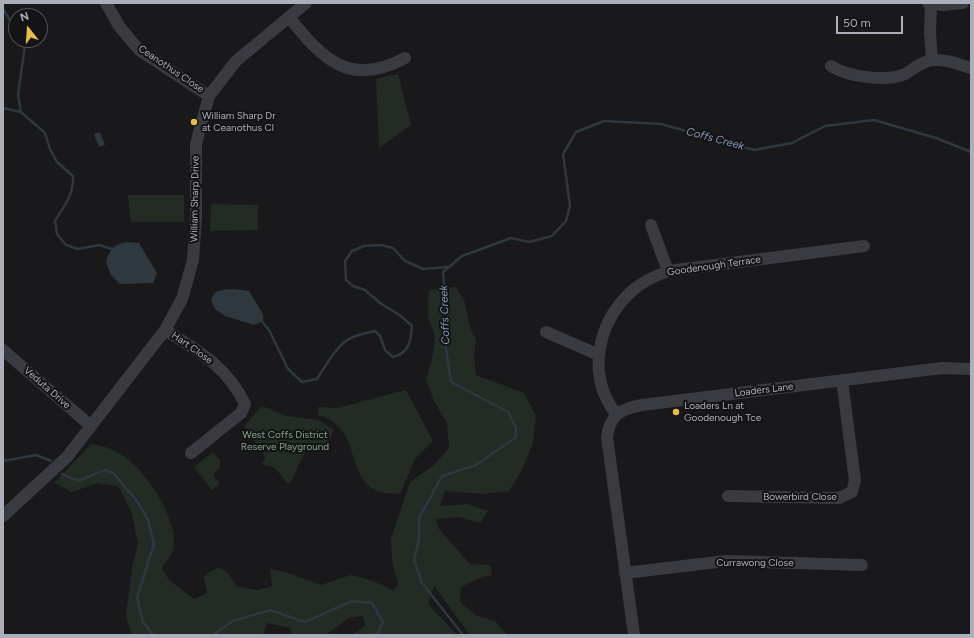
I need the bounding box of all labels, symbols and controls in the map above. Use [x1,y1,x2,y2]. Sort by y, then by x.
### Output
north arrow [8,8,48,48]
scale bar [838,8,905,34]
text: N [19,10,31,24]
text: 50 m [843,16,871,30]
street label: Ceanothus Close [136,43,206,95]
place label: William Sharp Dr at Ceanothus Cl [202,110,276,134]
marker: William Sharp Dr at Ceanothus Cl [189,117,199,127]
water label: Coffs Creek [685,125,745,153]
street label: William Sharp Drive [188,156,202,242]
street label: Goodenough Terrace [666,253,762,279]
water label: Coffs Creek [437,285,453,345]
street label: Hart Close [169,329,215,367]
street label: Veduta Drive [21,364,73,412]
street label: Loaders Lane [734,380,794,400]
place label: Loaders Ln at Goodenough Tce [684,400,761,424]
marker: Loaders Ln at Goodenough Tce [671,407,681,417]
park label: West Coffs District Reserve Playground [241,429,329,452]
street label: Bowerbird Close [763,491,837,503]
street label: Currawong Close [716,557,794,569]

